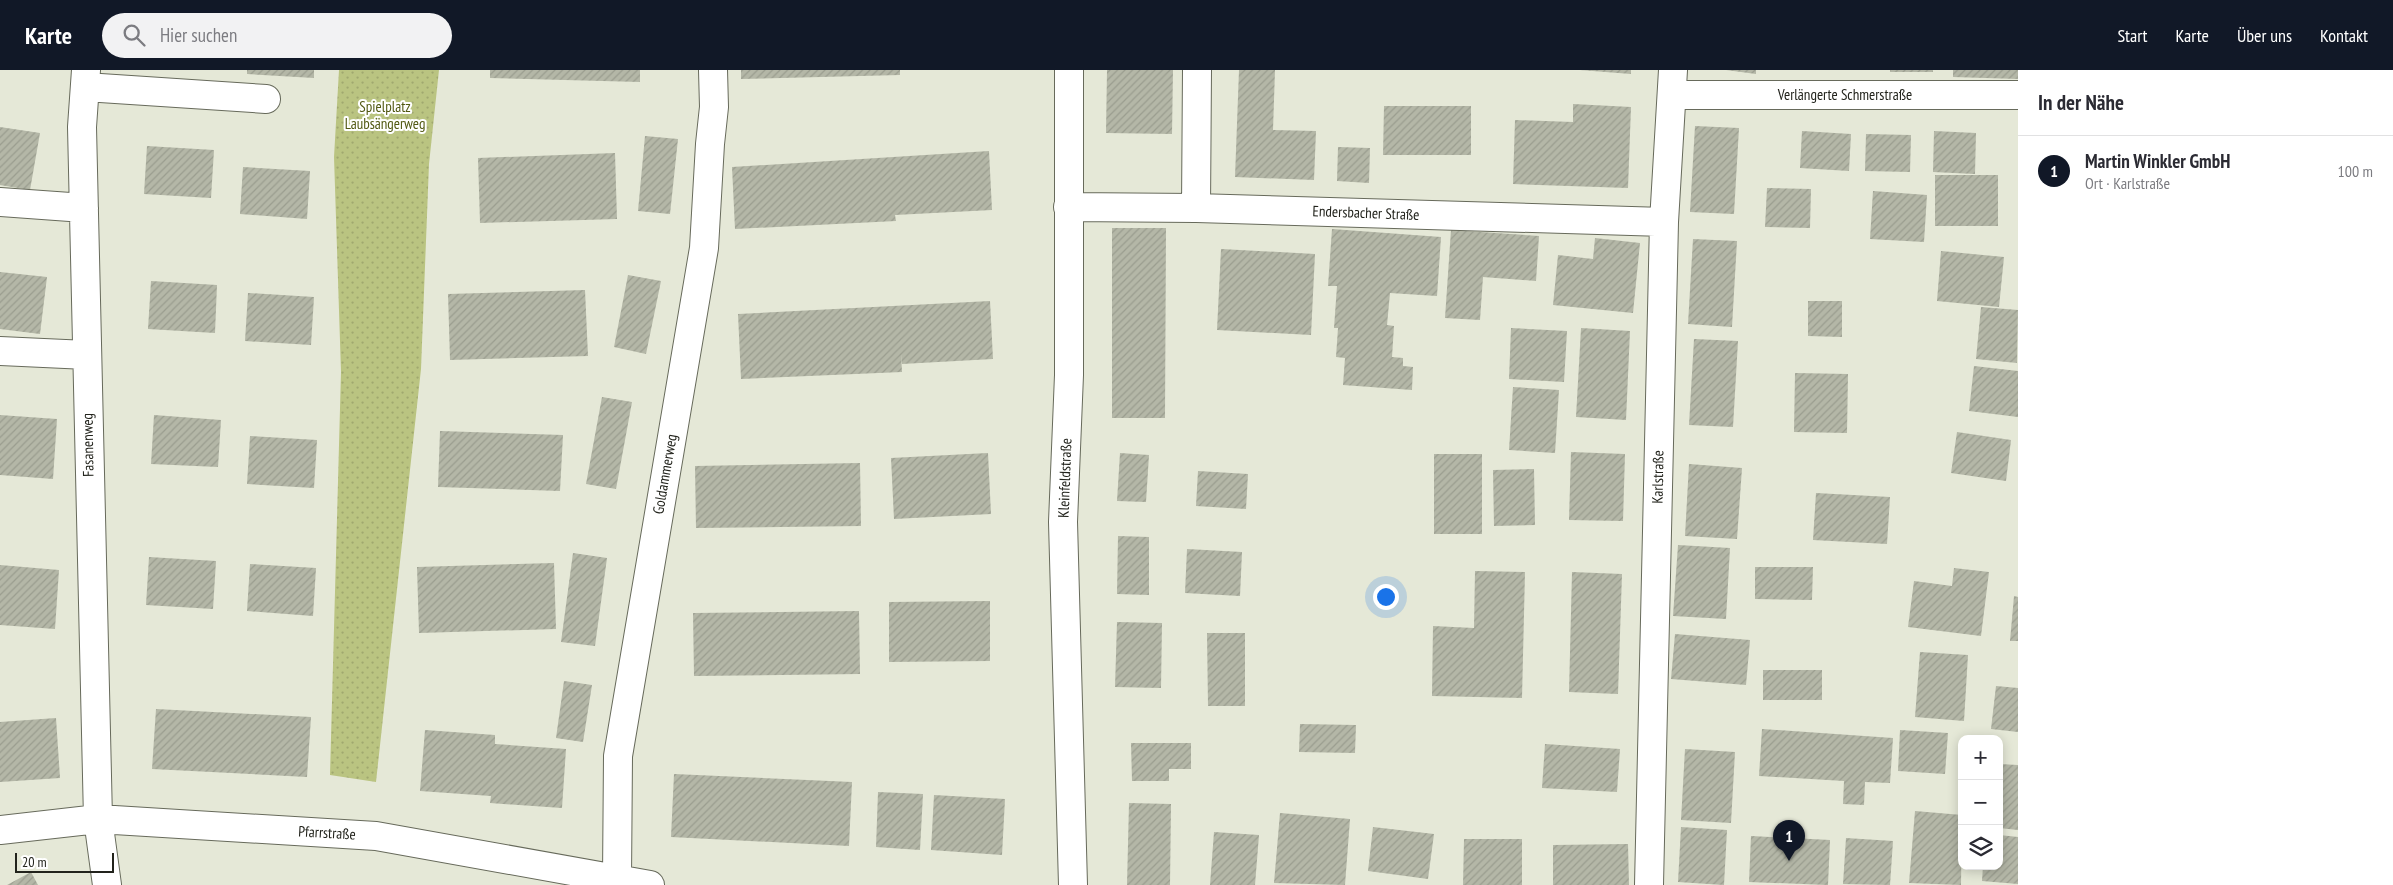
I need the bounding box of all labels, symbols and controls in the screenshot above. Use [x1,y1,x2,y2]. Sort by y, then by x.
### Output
search box [102,13,452,58]
text: Karte [25,20,72,51]
icon: search [120,21,148,49]
text: Hier suchen [160,23,237,47]
text: Start [2117,24,2148,47]
text: Karte [2176,24,2209,47]
text: Über uns [2237,24,2292,47]
text: Kontakt [2320,24,2368,47]
street label: Verlängerte Schmerstraße [1777,85,1912,104]
text: In der Nähe [2038,89,2124,116]
park label: Spielplatz Laubsängerweg [345,97,425,133]
text: Martin Winkler GmbH [2085,149,2230,173]
text: 1 [2050,161,2058,181]
text: 100 m [2338,161,2373,181]
text: Ort · Karlstraße [2085,173,2170,193]
street label: Endersbacher Straße [1312,201,1420,224]
street label: Fasanenweg [77,413,98,477]
street label: Goldammerweg [648,432,681,515]
street label: Kleinfeldstraße [1054,438,1075,518]
street label: Karlstraße [1648,450,1667,504]
your location [1373,584,1399,610]
map controls [1958,735,2003,870]
button: + [1958,735,2003,780]
button: − [1958,780,2003,825]
pin: 1 [1773,820,1805,861]
street label: Pfarrstraße [298,822,356,843]
button: layers [1958,825,2003,870]
scale bar [15,850,114,873]
text: 20 m [22,853,47,871]

